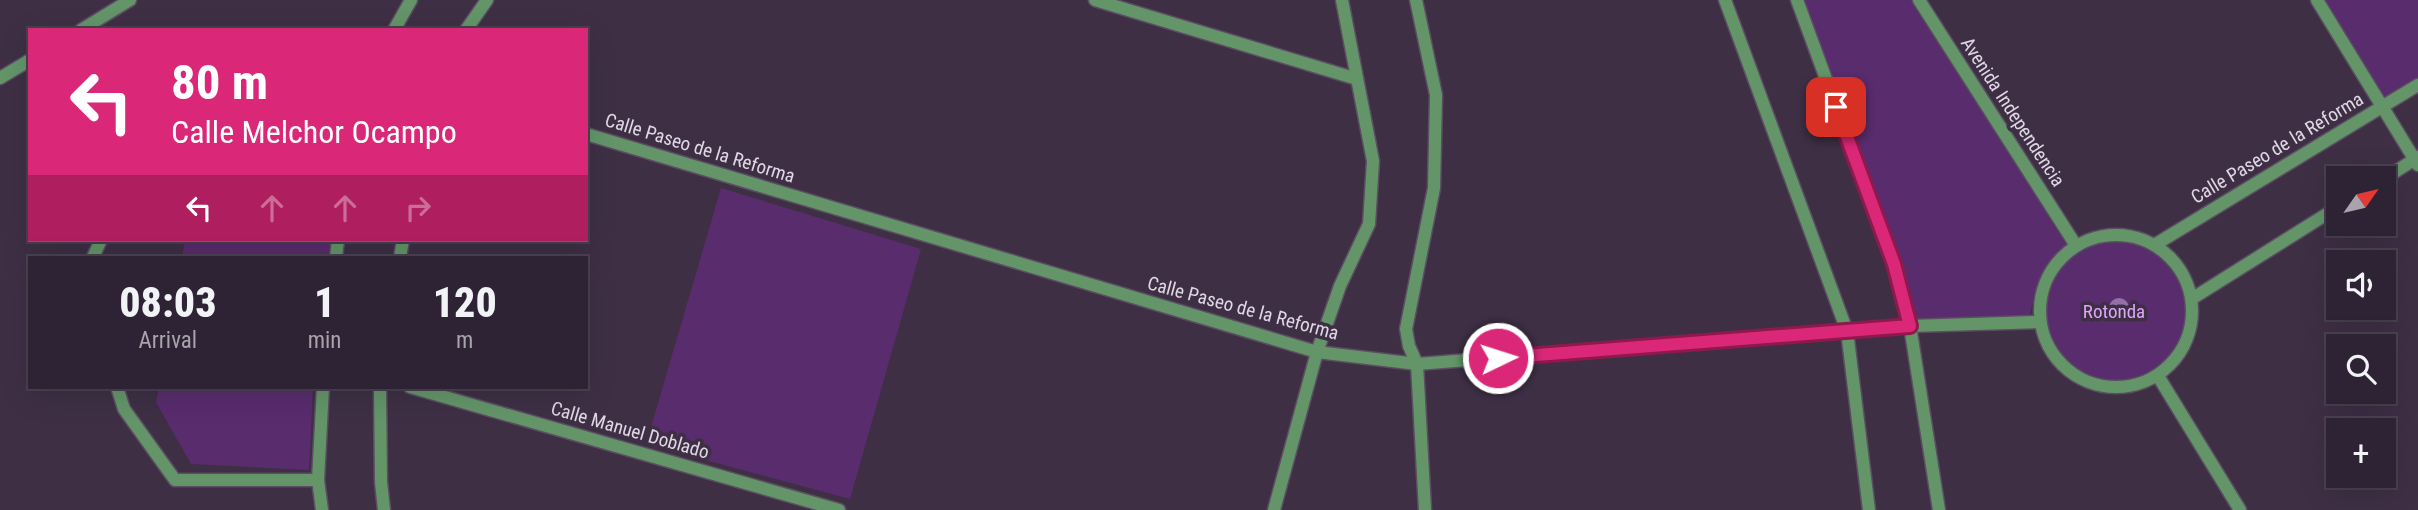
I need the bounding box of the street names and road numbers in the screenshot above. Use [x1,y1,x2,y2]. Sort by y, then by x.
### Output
street label: Avenida Independencia [1956,33,2070,191]
street label: Calle Paseo de la Reforma [2187,87,2367,209]
street label: Calle Paseo de la Reforma [602,108,798,188]
street label: Calle Paseo de la Reforma [1145,271,1341,345]
street label: Calle Manuel Doblado [548,396,712,464]

